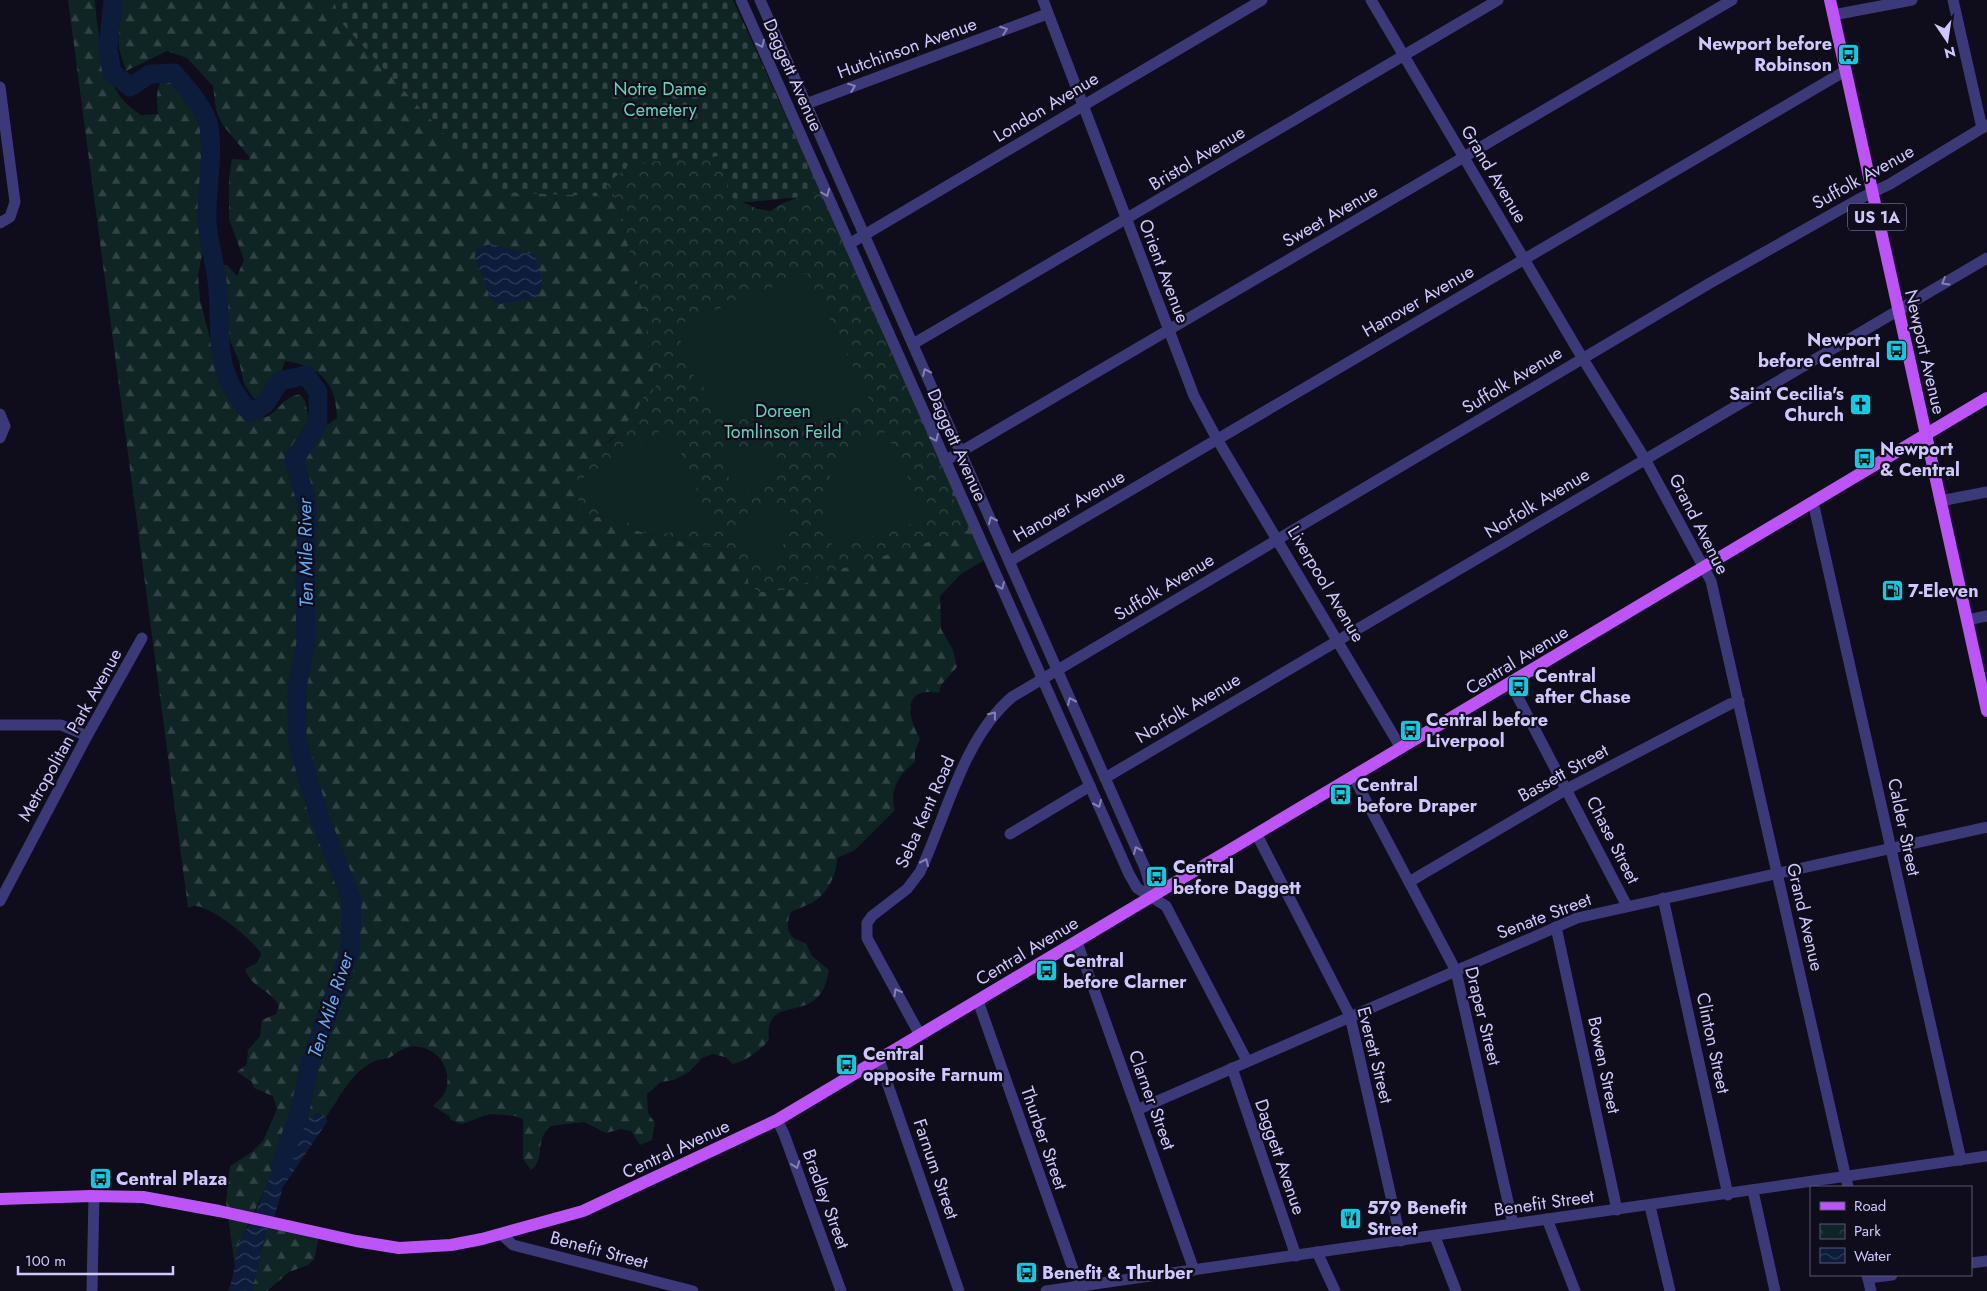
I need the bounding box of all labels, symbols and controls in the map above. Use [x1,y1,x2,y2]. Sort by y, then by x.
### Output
street label: Hutchinson Avenue [834,11,980,85]
street label: Daggett Avenue [757,15,829,135]
north arrow [1922,15,1972,65]
one-way arrow [999,26,1008,36]
place label: Newport before Robinson [1698,31,1832,78]
one-way arrow [755,39,765,48]
bus stop icon: Newport before Robinson [1836,42,1860,66]
text: N [1942,42,1958,64]
street label: London Avenue [989,65,1103,149]
park label: Notre Dame Cemetery [614,76,706,123]
one-way arrow [847,83,856,93]
street label: Bristol Avenue [1144,119,1250,197]
street label: Grand Avenue [1455,120,1533,228]
street label: Suffolk Avenue [1807,138,1919,216]
street label: Sweet Avenue [1278,178,1382,254]
one-way arrow [820,188,831,197]
road number: US 1A [1848,203,1906,230]
street label: Orient Avenue [1132,215,1196,327]
street label: Hanover Avenue [1357,258,1479,344]
one-way arrow [1941,275,1950,285]
street label: Newport Avenue [1898,287,1952,417]
place label: Newport before Central [1758,327,1880,374]
bus stop icon: Newport before Central [1884,338,1908,362]
street label: Suffolk Avenue [1457,340,1567,420]
one-way arrow [921,368,932,377]
place label: Saint Cecilia's Church [1729,381,1844,428]
street label: Daggett Avenue [921,385,993,505]
church icon: Saint Cecilia's Church [1848,392,1872,416]
park label: Doreen Tomlinson Feild [724,398,842,445]
one-way arrow [928,433,939,442]
place label: Newport & Central [1880,436,1960,483]
bus stop icon: Newport & Central [1852,447,1876,471]
street label: Norfolk Avenue [1480,461,1594,545]
street label: Hanover Avenue [1008,463,1130,549]
street label: Grand Avenue [1662,469,1736,579]
water label: Ten Mile River [291,496,320,608]
one-way arrow [987,516,998,525]
street label: Liverpool Avenue [1281,521,1371,647]
street label: Suffolk Avenue [1109,547,1219,627]
place label: 7-Eleven [1908,578,1979,604]
fuel station icon: 7-Eleven [1880,579,1904,603]
one-way arrow [994,581,1005,590]
street label: Central Avenue [1461,619,1573,701]
street label: Metropolitan Park Avenue [12,644,128,826]
place label: Central after Chase [1535,663,1631,710]
street label: Norfolk Avenue [1131,666,1245,750]
bus stop icon: Central after Chase [1507,674,1531,698]
one-way arrow [1067,697,1078,706]
place label: Central before Liverpool [1426,707,1548,754]
one-way arrow [988,712,996,721]
bus stop icon: Central before Liverpool [1398,718,1422,742]
street label: Bassett Street [1513,737,1613,808]
street label: Seba Kent Road [889,752,961,872]
place label: Central before Draper [1357,772,1478,819]
street label: Calder Street [1881,776,1927,879]
bus stop icon: Central before Draper [1329,783,1353,807]
street label: Chase Street [1580,792,1647,889]
one-way arrow [1091,799,1102,808]
one-way arrow [1132,846,1143,855]
place label: Central before Daggett [1173,854,1301,901]
one-way arrow [918,858,929,867]
street label: Grand Avenue [1780,861,1830,973]
bus stop icon: Central before Daggett [1145,865,1169,889]
street label: Senate Street [1493,886,1596,946]
street label: Central Avenue [971,910,1083,992]
water label: Ten Mile River [301,947,361,1061]
place label: Central before Clarner [1063,948,1187,995]
bus stop icon: Central before Clarner [1035,959,1059,983]
street label: Draper Street [1458,964,1508,1069]
one-way arrow [893,988,903,997]
street label: Clinton Street [1690,990,1737,1097]
street label: Everett Street [1350,1004,1400,1107]
street label: Bowen Street [1581,1014,1627,1117]
place label: Central opposite Farnum [863,1041,1003,1088]
street label: Clarner Street [1122,1046,1182,1154]
bus stop icon: Central opposite Farnum [835,1052,859,1076]
street label: Thurber Street [1014,1083,1074,1194]
street label: Daggett Avenue [1248,1096,1312,1218]
street label: Central Avenue [618,1113,734,1185]
street label: Farnum Street [907,1115,966,1223]
street label: Bradley Street [796,1145,856,1253]
one-way arrow [790,1161,800,1169]
place label: Central Plaza [116,1166,227,1192]
bus stop icon: Central Plaza [88,1167,112,1191]
street label: Benefit Street [1492,1183,1596,1223]
legend [1810,1186,1972,1276]
place label: 579 Benefit Street [1367,1195,1467,1242]
text: Road [1854,1195,1886,1217]
restaurant icon: 579 Benefit Street [1339,1206,1363,1230]
text: Park [1854,1220,1881,1242]
street label: Benefit Street [547,1224,652,1276]
scale bar [18,1244,172,1276]
text: Water [1854,1245,1892,1267]
text: 100 m [25,1250,66,1272]
place label: Benefit & Thurber [1042,1260,1194,1286]
bus stop icon: Benefit & Thurber [1014,1261,1038,1285]

